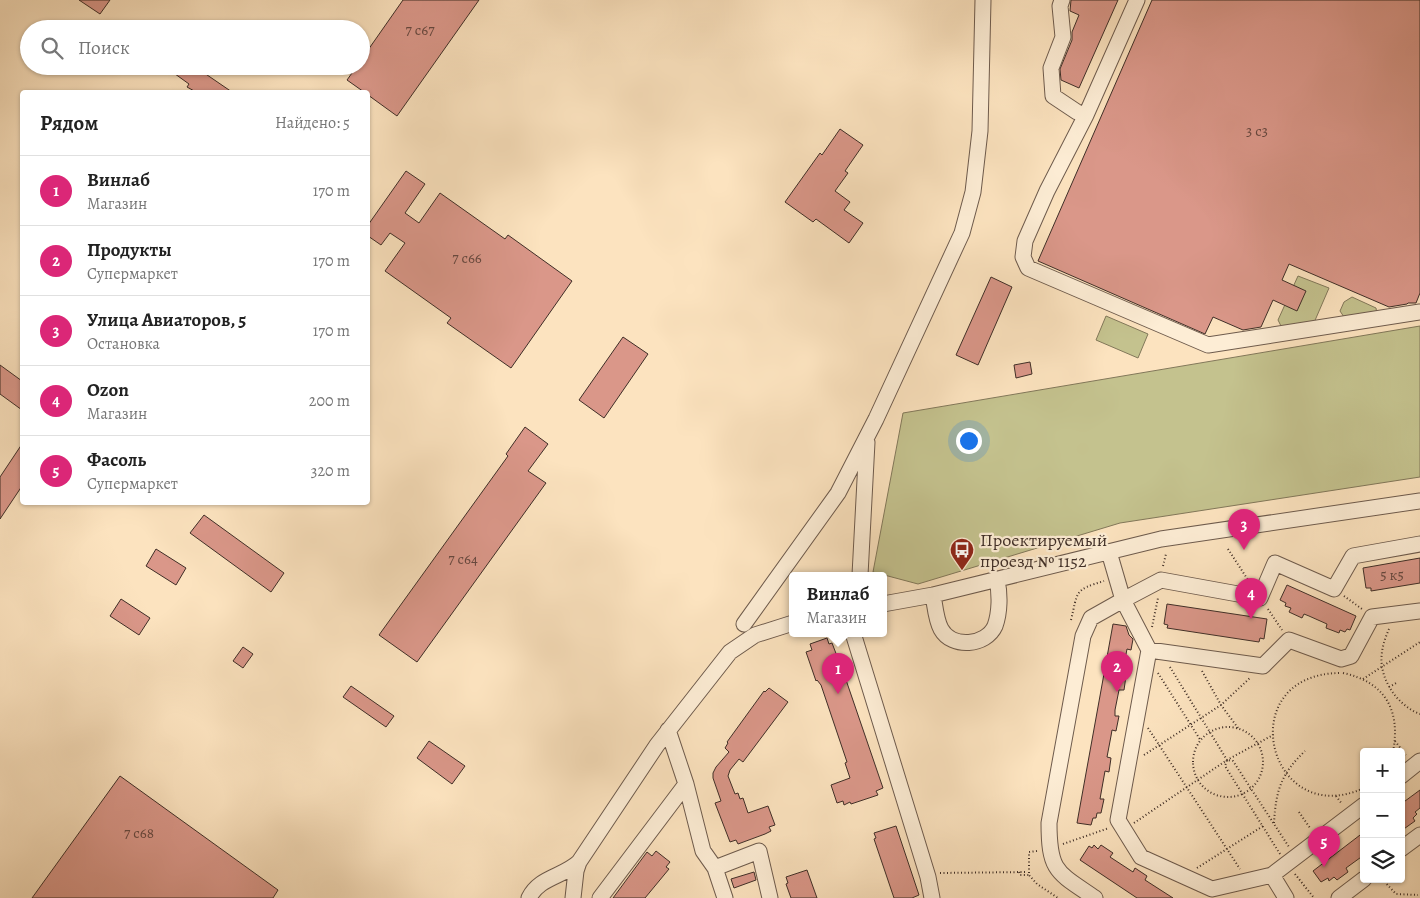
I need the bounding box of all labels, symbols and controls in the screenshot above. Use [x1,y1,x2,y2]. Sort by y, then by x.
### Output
search box [20,20,370,75]
house number: 7 с67 [406,20,435,40]
icon: search [38,34,66,62]
text: Поиск [78,35,130,61]
text: Рядом [40,109,98,137]
text: Найдено: 5 [275,112,350,134]
house number: 3 с3 [1246,121,1268,141]
text: Винлаб [87,167,150,193]
text: 1 [53,180,59,202]
text: 170 m [313,180,350,202]
text: Магазин [87,193,147,215]
text: Продукты [87,237,172,263]
house number: 7 с66 [452,248,482,268]
text: 2 [52,250,60,272]
text: 170 m [313,250,350,272]
text: Супермаркет [87,263,178,285]
text: Улица Авиаторов, 5 [87,307,246,333]
text: 3 [53,320,59,342]
text: 170 m [313,320,350,342]
text: Остановка [87,333,160,355]
text: Ozon [87,377,129,403]
text: 4 [52,390,60,412]
text: 200 m [309,390,350,412]
text: Магазин [87,403,147,425]
your location [956,428,982,454]
text: Фасоль [87,447,146,473]
text: 5 [53,460,59,482]
text: 320 m [311,460,350,482]
text: Супермаркет [87,473,178,495]
pin: 3 [1228,509,1260,550]
place label: Проектируемый проезд № 1152 [980,528,1107,573]
bus stop icon: Проектируемый проезд № 1152 [949,537,975,571]
house number: 7 с64 [448,549,478,569]
house number: 5 к5 [1380,565,1404,585]
popup [789,572,887,637]
pin: 4 [1235,578,1267,619]
text: Винлаб [807,581,869,607]
text: Магазин [807,607,867,629]
pin: 2 [1101,651,1133,692]
pin: 1 [822,653,854,694]
map controls [1360,748,1405,883]
button: + [1360,748,1405,793]
button: − [1360,793,1405,838]
house number: 7 с68 [124,823,154,843]
pin: 5 [1308,826,1340,867]
button: layers [1360,838,1405,883]

